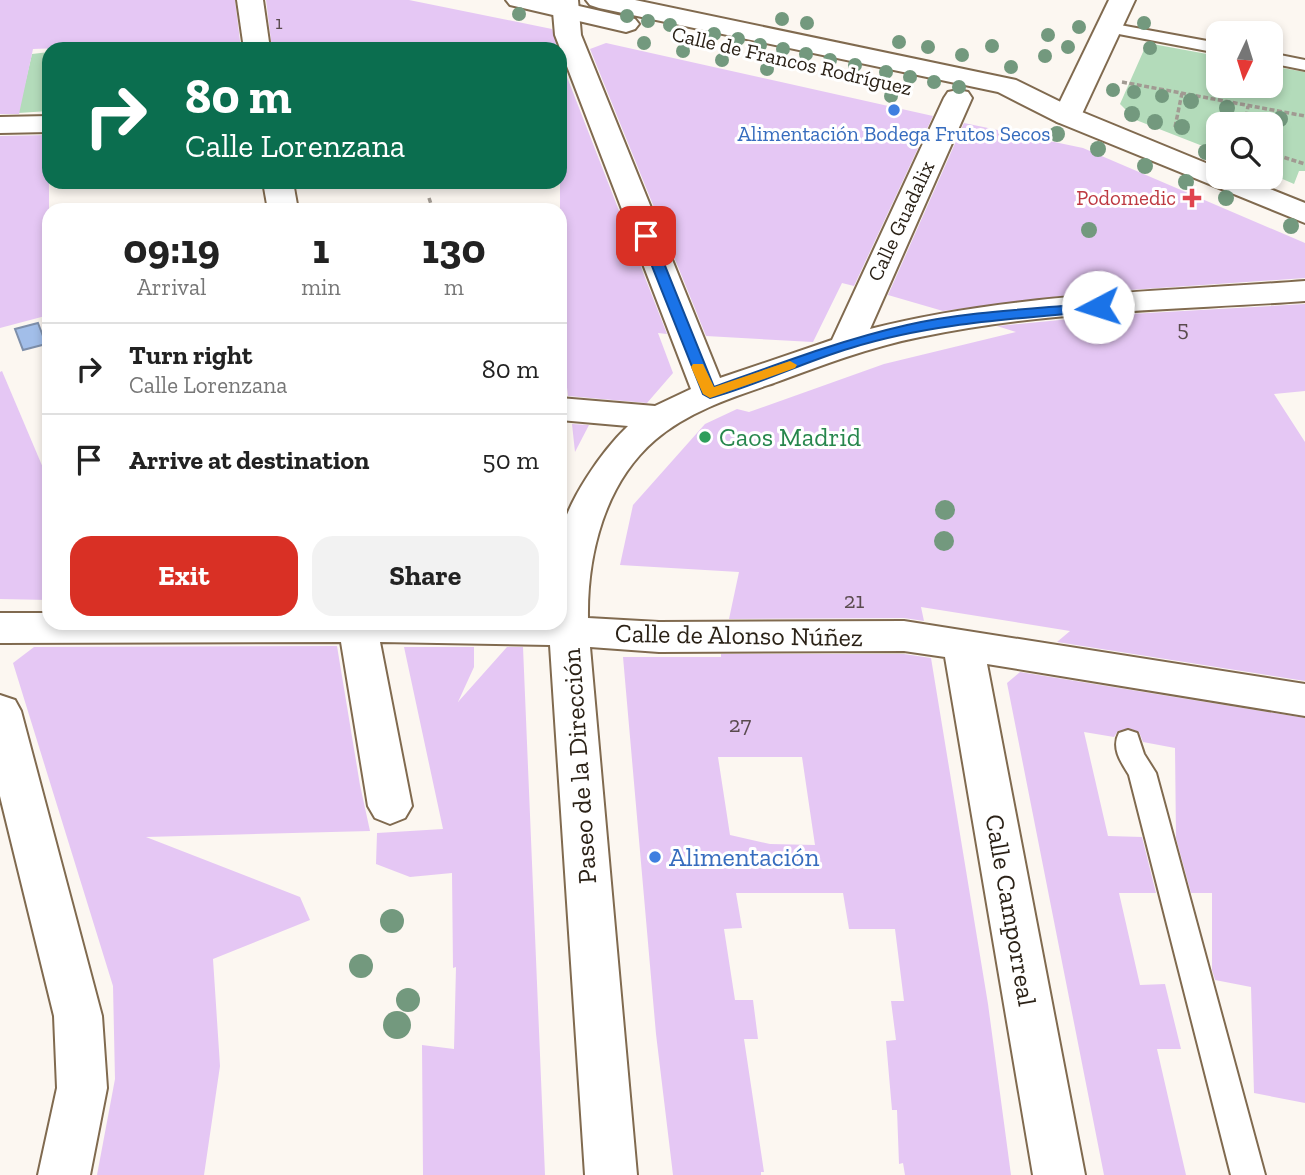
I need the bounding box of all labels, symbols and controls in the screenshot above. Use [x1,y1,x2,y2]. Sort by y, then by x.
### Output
house number: 1 [275,11,283,34]
street label: Calle de Francos Rodríguez [670,21,915,100]
north arrow [1206,21,1283,98]
map controls [1206,21,1283,189]
text: 80 m [185,67,292,126]
icon: right [70,70,161,161]
marker: Alimentación Bodega Frutos Secos [886,102,902,118]
button: search [1206,112,1283,189]
place label: Alimentación Bodega Frutos Secos [737,121,1051,146]
text: Calle Lorenzana [185,127,405,165]
street label: Calle Guadalix [862,156,939,285]
place label: Podomedic [1076,185,1176,210]
marker: Podomedic [1182,188,1202,208]
pin [616,206,676,266]
icon: arrive [627,217,665,255]
text: 09:19 [123,223,220,274]
text: 1 [313,223,329,274]
text: 130 [422,223,486,274]
position arrow [1061,270,1135,344]
text: Arrival [137,273,206,301]
text: min [301,273,341,301]
text: m [444,273,464,301]
house number: 5 [1177,314,1189,342]
text: Turn right [129,339,252,371]
icon: right [70,350,108,388]
text: 80 m [482,353,539,385]
text: Calle Lorenzana [129,371,287,399]
place label: Caos Madrid [719,421,861,453]
marker: Caos Madrid [697,429,713,445]
icon: arrive [70,441,108,479]
text: Arrive at destination [129,444,369,476]
text: 50 m [482,444,539,476]
button: Exit [70,536,298,616]
button: Share [312,536,539,616]
house number: 21 [844,586,864,614]
street label: Calle de Alonso Núñez [615,617,863,653]
street label: Paseo de la Dirección [555,647,603,885]
house number: 27 [729,710,752,738]
street label: Calle Camporreal [978,812,1044,1009]
place label: Alimentación [669,841,819,873]
marker: Alimentación [647,849,663,865]

